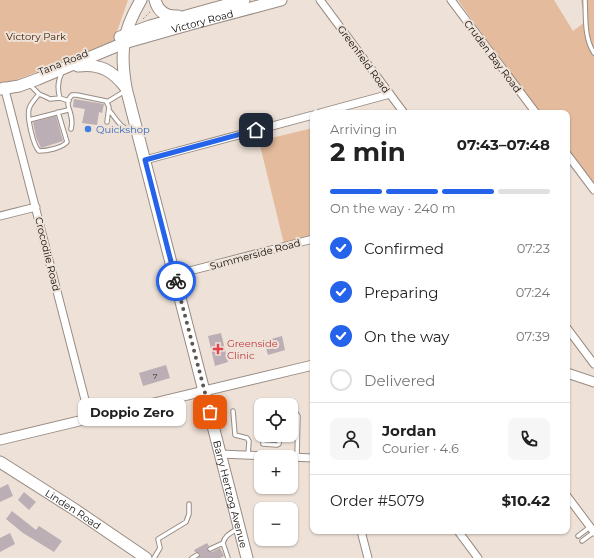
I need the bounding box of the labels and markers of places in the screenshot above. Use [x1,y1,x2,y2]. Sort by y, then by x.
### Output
pin [239,113,273,147]
place label: Quickshop [96,123,150,136]
marker: Quickshop [83,124,93,134]
place label: Greenside Clinic [227,337,278,362]
marker: Greenside Clinic [212,343,224,355]
pin [193,395,227,429]
callout: Doppio Zero [78,398,186,426]

